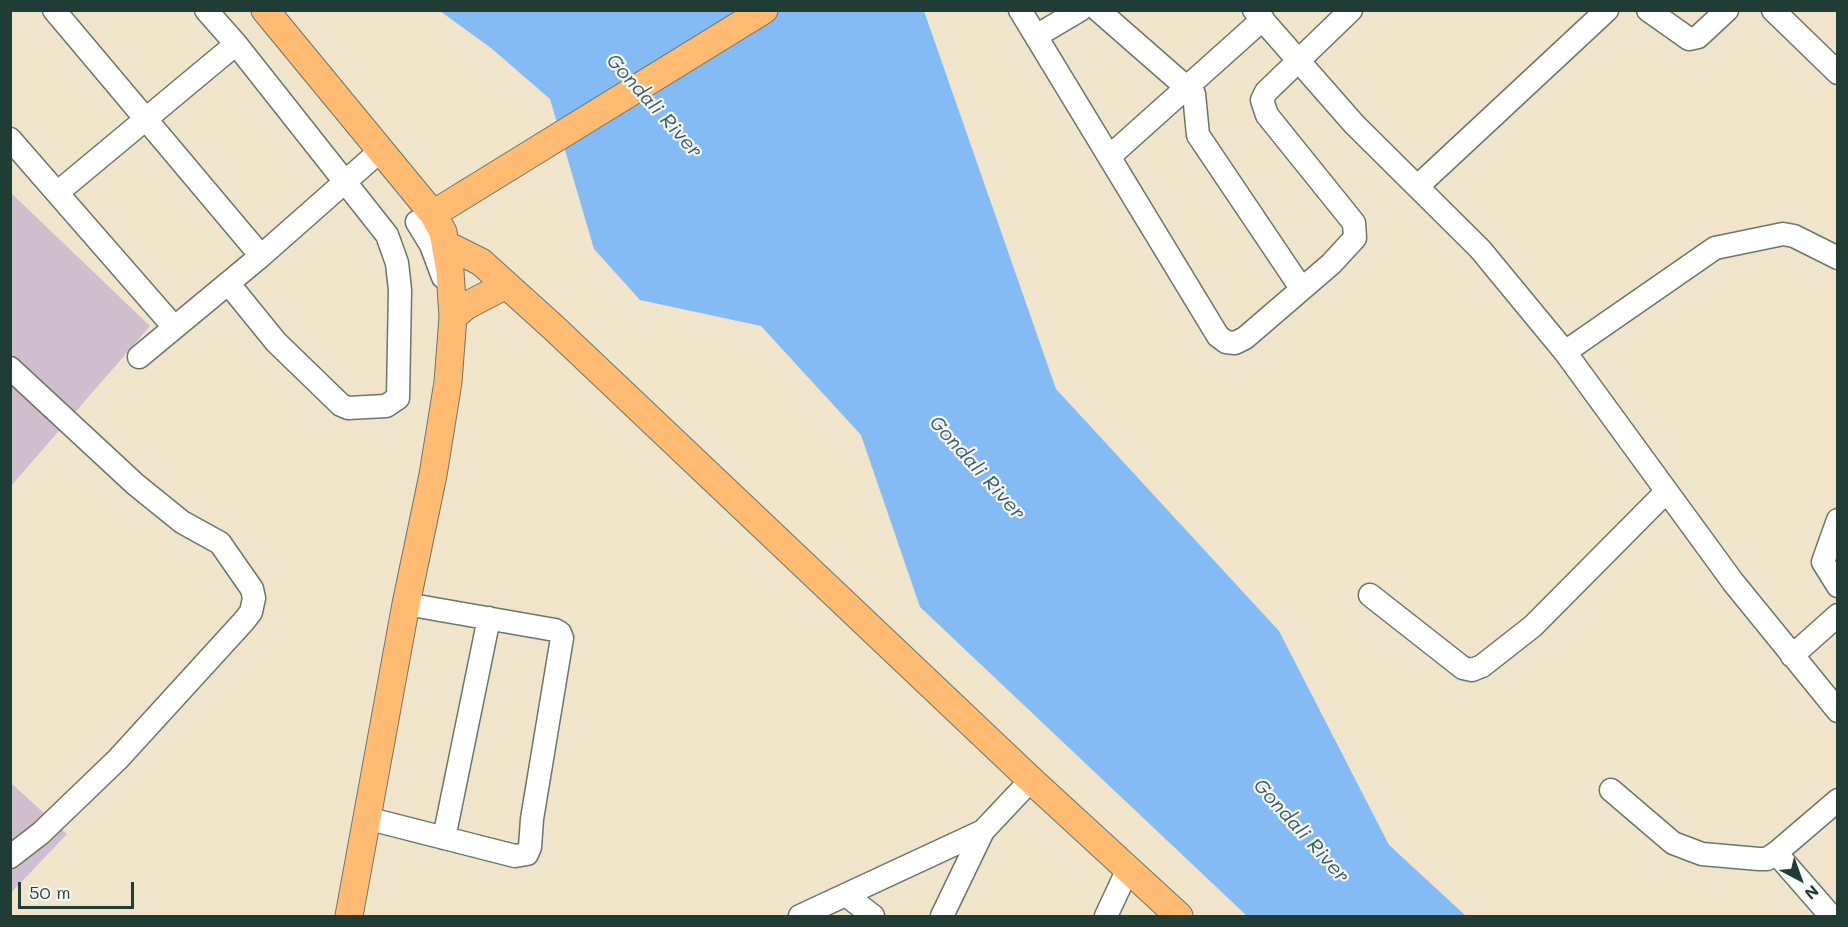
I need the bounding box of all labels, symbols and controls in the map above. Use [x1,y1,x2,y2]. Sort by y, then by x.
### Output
water label: Gondali River [601,49,707,163]
water label: Gondali River [924,411,1030,525]
water label: Gondali River [1248,774,1354,888]
north arrow [1770,849,1830,909]
scale bar [21,870,136,908]
text: 50 m [29,880,71,904]
text: N [1801,881,1824,905]

